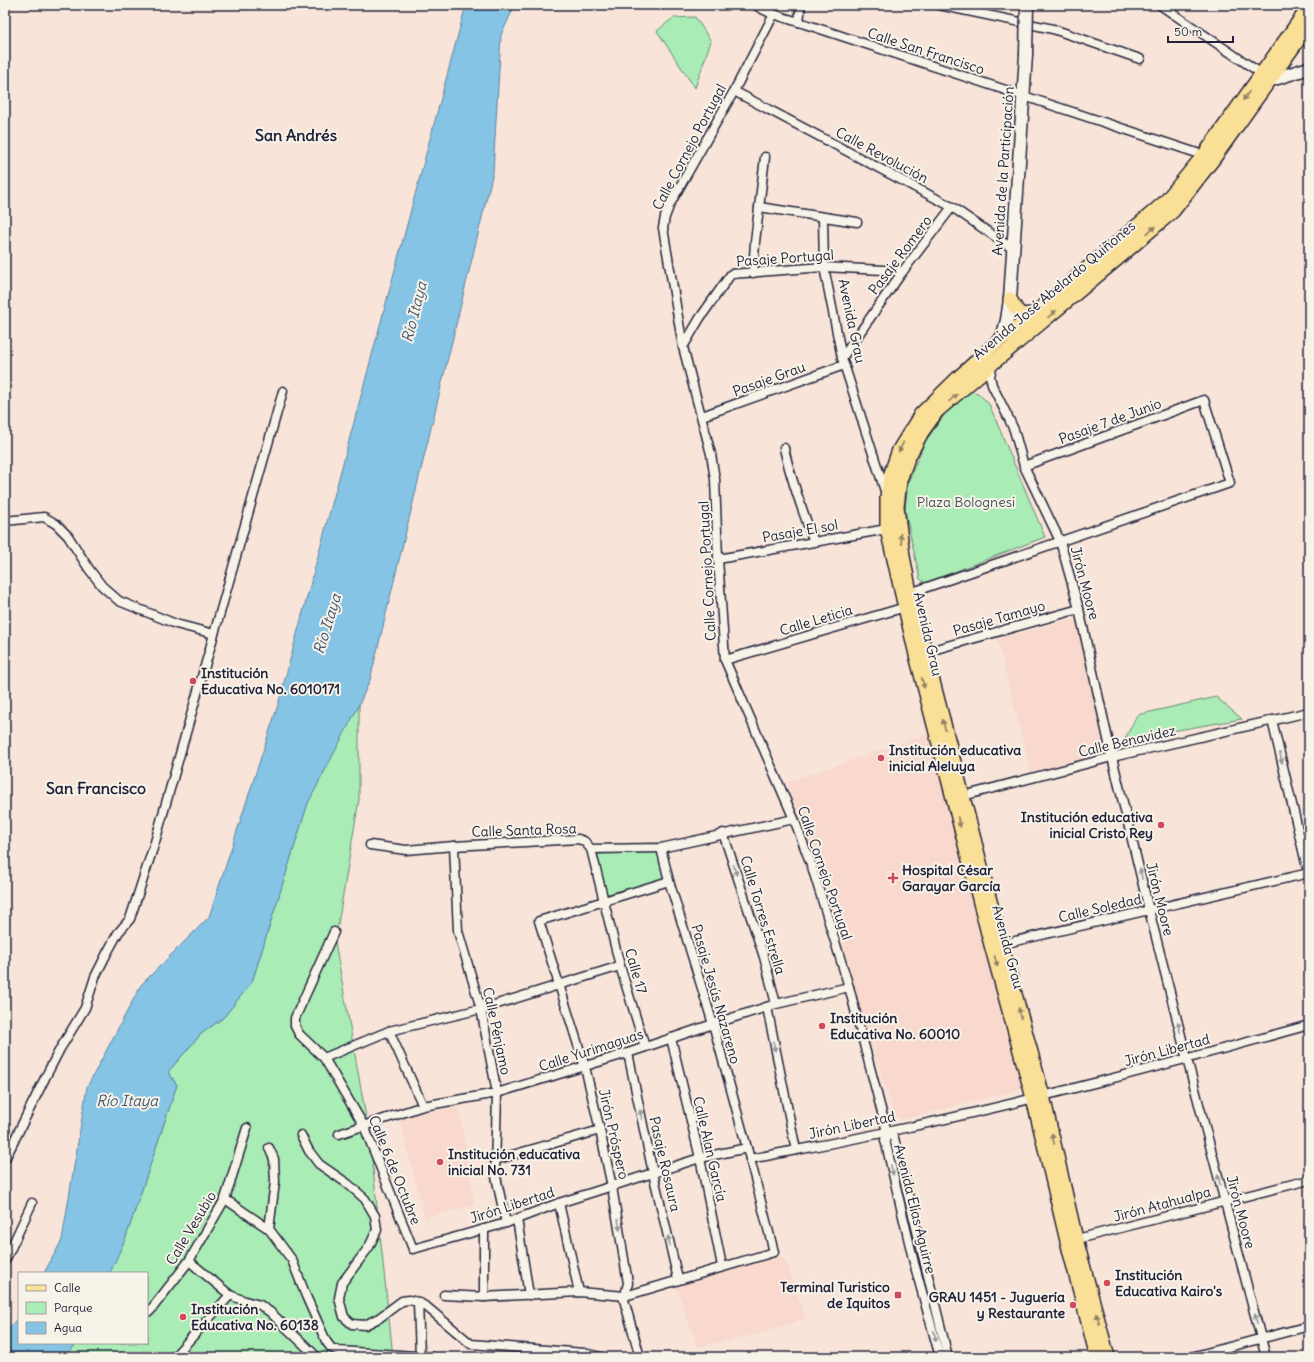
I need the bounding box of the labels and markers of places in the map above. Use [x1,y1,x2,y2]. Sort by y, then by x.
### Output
place label: Institución Educativa No. 6010171 [201,664,340,698]
marker: Institución Educativa No. 6010171 [188,676,198,686]
place label: Institución educativa inicial Aleluya [889,741,1021,775]
marker: Institución educativa inicial Aleluya [876,753,886,763]
place label: Institución educativa inicial Cristo Rey [1021,808,1153,842]
marker: Institución educativa inicial Cristo Rey [1156,820,1166,830]
place label: Hospital César Garayar García [902,861,1001,895]
marker: Hospital César Garayar García [887,872,899,884]
place label: Institución Educativa No. 60010 [830,1009,960,1043]
marker: Institución Educativa No. 60010 [817,1021,827,1031]
place label: Institución educativa inicial No. 731 [448,1145,580,1179]
marker: Institución educativa inicial No. 731 [435,1157,445,1167]
place label: Institución Educativa Kairo's [1115,1266,1223,1300]
place label: Terminal Turistico de Iquitos [780,1278,891,1312]
marker: Institución Educativa Kairo's [1102,1278,1112,1288]
place label: GRAU 1451 - Juguería y Restaurante [929,1288,1065,1322]
marker: Terminal Turistico de Iquitos [893,1290,903,1300]
place label: Institución Educativa No. 60138 [191,1300,319,1334]
marker: GRAU 1451 - Juguería y Restaurante [1068,1300,1078,1310]
marker: Institución Educativa No. 60138 [178,1312,188,1322]

